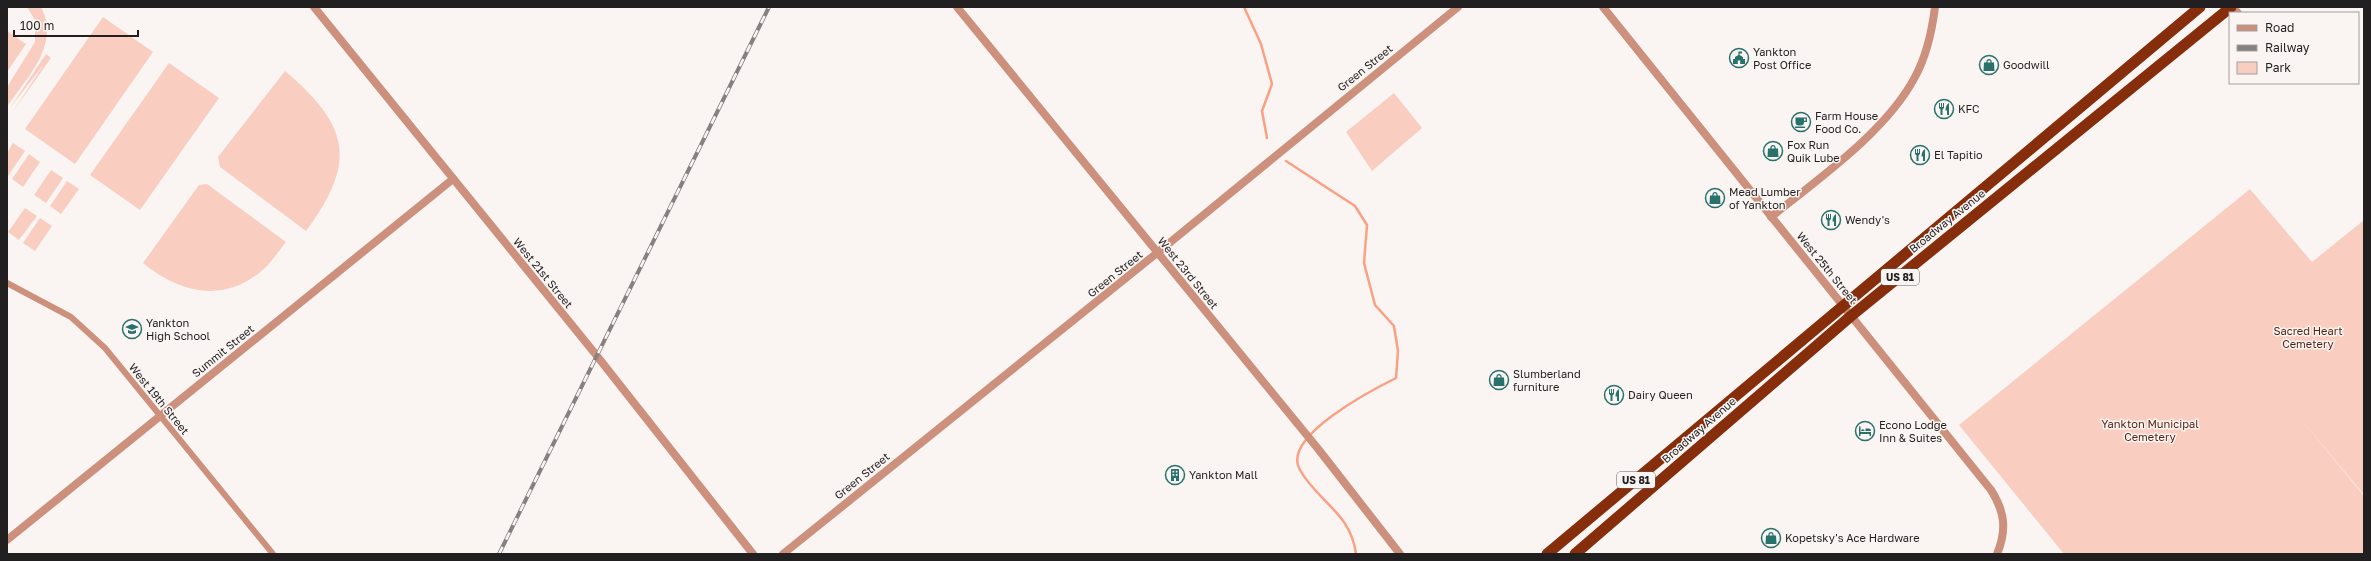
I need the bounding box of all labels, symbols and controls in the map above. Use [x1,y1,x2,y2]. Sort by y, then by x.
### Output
scale bar [14,12,138,38]
legend [2229,12,2359,84]
text: 100 m [20,18,54,33]
text: Road [2265,20,2294,35]
text: Railway [2265,40,2310,55]
street label: Green Street [1335,42,1395,94]
place label: Yankton Post Office [1753,45,1811,71]
public building icon: Yankton Post Office [1728,47,1750,69]
shop icon: Goodwill [1978,54,2000,76]
place label: Goodwill [2003,58,2050,71]
text: Park [2265,60,2291,75]
restaurant icon: KFC [1933,98,1955,120]
place label: KFC [1958,102,1980,115]
place label: Farm House Food Co. [1815,109,1878,135]
cafe icon: Farm House Food Co. [1790,111,1812,133]
place label: Fox Run Quik Lube [1787,138,1840,164]
shop icon: Fox Run Quik Lube [1762,140,1784,162]
restaurant icon: El Tapitio [1909,144,1931,166]
place label: El Tapitio [1934,148,1983,161]
place label: Mead Lumber of Yankton [1729,185,1801,211]
street label: Broadway Avenue [1906,186,1987,255]
shop icon: Mead Lumber of Yankton [1704,187,1726,209]
restaurant icon: Wendy's [1820,209,1842,231]
place label: Wendy's [1845,213,1890,226]
street label: West 25th Street [1794,229,1860,306]
street label: West 23rd Street [1155,234,1221,311]
street label: West 21st Street [511,235,576,310]
street label: Green Street [1085,248,1145,300]
road number: US 81 [1881,269,1919,285]
place label: Yankton High School [146,316,211,342]
school or university icon: Yankton High School [121,318,143,340]
street label: Summit Street [189,322,256,380]
park label: Sacred Heart Cemetery [2273,324,2343,350]
street label: West 19th Street [127,360,192,437]
place label: Slumberland furniture [1513,367,1581,393]
shop icon: Slumberland furniture [1488,369,1510,391]
restaurant icon: Dairy Queen [1603,384,1625,406]
place label: Dairy Queen [1628,388,1693,401]
street label: Broadway Avenue [1659,394,1738,465]
park label: Yankton Municipal Cemetery [2101,417,2199,443]
place label: Econo Lodge Inn & Suites [1879,418,1947,444]
hotel icon: Econo Lodge Inn & Suites [1854,420,1876,442]
street label: Green Street [832,450,892,502]
building icon: Yankton Mall [1164,464,1186,486]
place label: Yankton Mall [1189,468,1258,481]
road number: US 81 [1617,472,1655,488]
shop icon: Kopetsky's Ace Hardware [1760,527,1782,549]
place label: Kopetsky's Ace Hardware [1785,531,1920,544]

